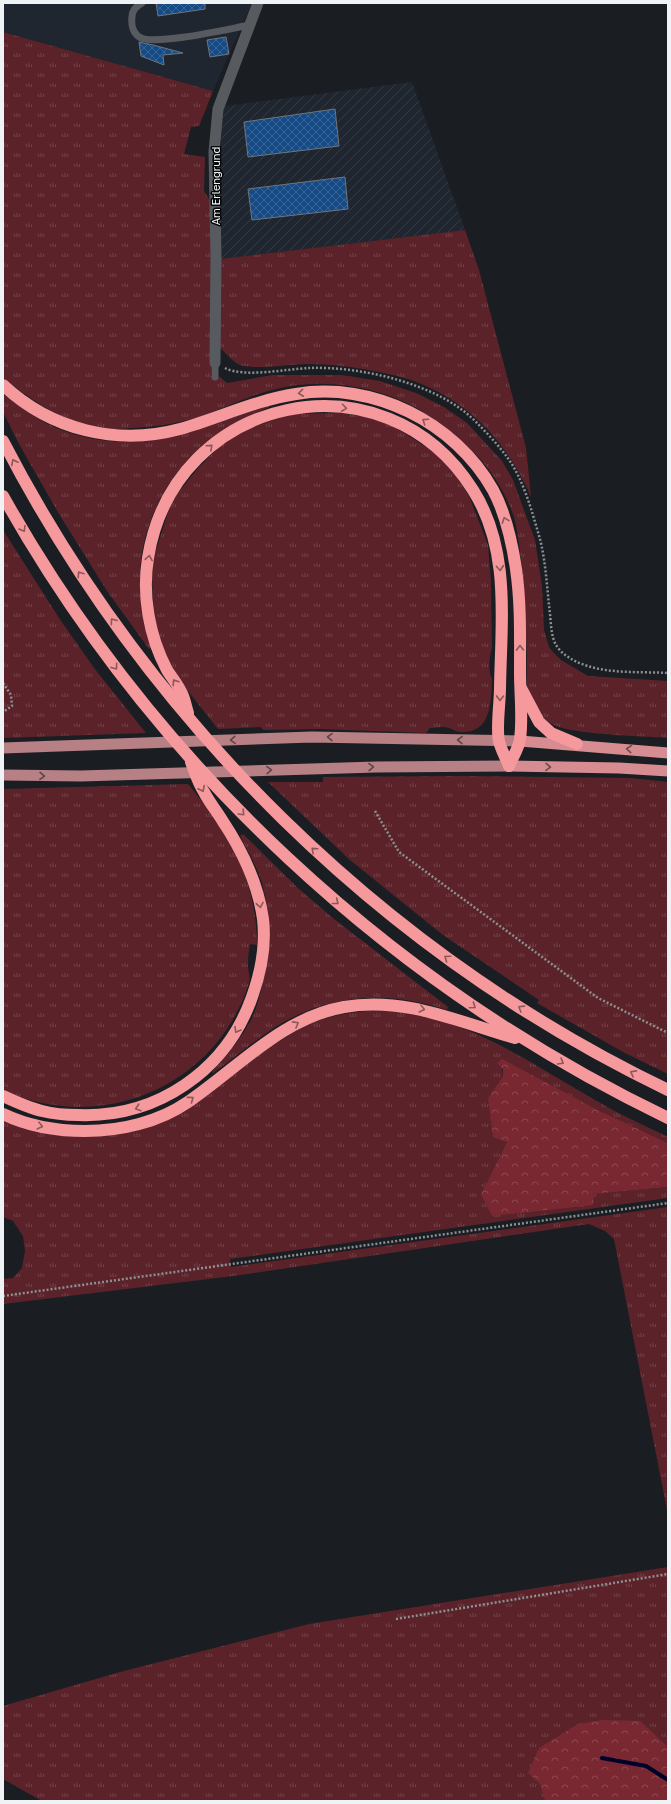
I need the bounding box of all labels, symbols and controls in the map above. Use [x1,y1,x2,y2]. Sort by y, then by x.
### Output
street label: Am Erlengrund [209,147,222,225]
one-way arrow [298,388,304,397]
one-way arrow [341,403,348,412]
one-way arrow [423,419,430,426]
one-way arrow [206,445,213,452]
one-way arrow [11,459,19,466]
one-way arrow [502,516,510,523]
one-way arrow [18,525,25,532]
one-way arrow [144,555,153,561]
one-way arrow [495,565,504,571]
one-way arrow [77,571,85,578]
one-way arrow [111,619,118,626]
one-way arrow [516,645,524,651]
one-way arrow [110,662,117,669]
one-way arrow [172,679,180,686]
one-way arrow [496,695,504,701]
one-way arrow [327,733,333,741]
one-way arrow [230,735,236,744]
one-way arrow [457,736,463,744]
one-way arrow [626,745,632,754]
one-way arrow [368,763,374,771]
one-way arrow [545,763,551,771]
one-way arrow [266,766,272,775]
one-way arrow [39,771,45,780]
one-way arrow [198,785,205,792]
one-way arrow [237,808,245,816]
one-way arrow [311,847,319,855]
one-way arrow [332,898,339,905]
one-way arrow [255,901,263,908]
one-way arrow [444,955,451,963]
one-way arrow [469,1001,476,1008]
one-way arrow [419,1005,426,1013]
one-way arrow [518,1006,525,1013]
one-way arrow [292,1021,299,1028]
one-way arrow [235,1025,242,1033]
one-way arrow [557,1057,564,1064]
one-way arrow [630,1070,637,1078]
one-way arrow [187,1096,194,1104]
one-way arrow [134,1103,141,1112]
one-way arrow [37,1122,43,1130]

